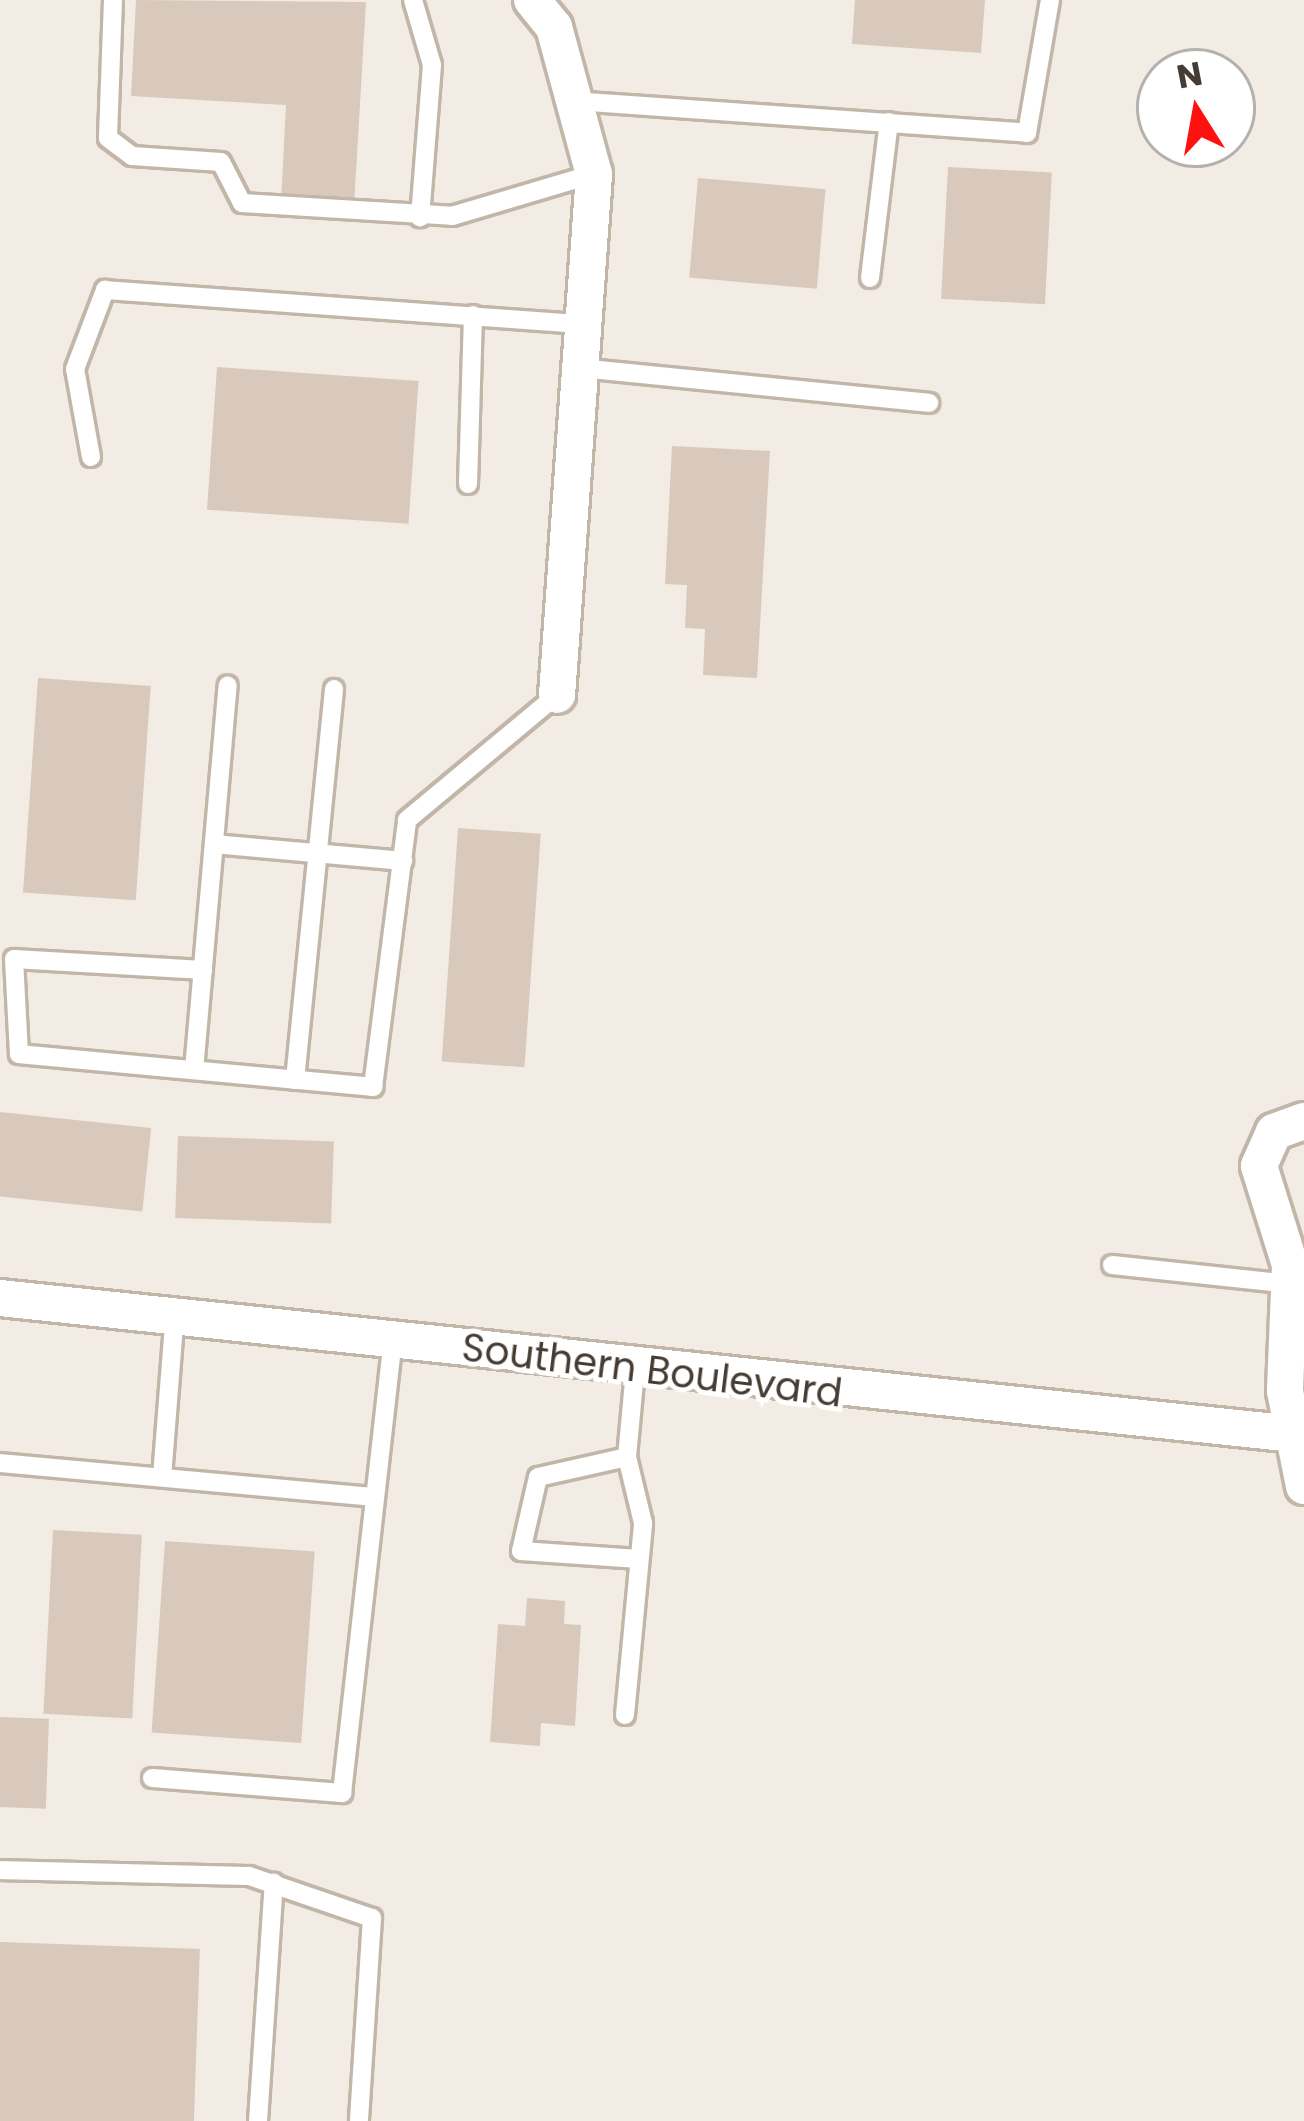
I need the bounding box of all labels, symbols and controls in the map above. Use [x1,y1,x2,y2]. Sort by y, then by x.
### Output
north arrow [1136,48,1256,168]
text: N [1173,50,1206,101]
street label: Southern Boulevard [459,1324,845,1418]

